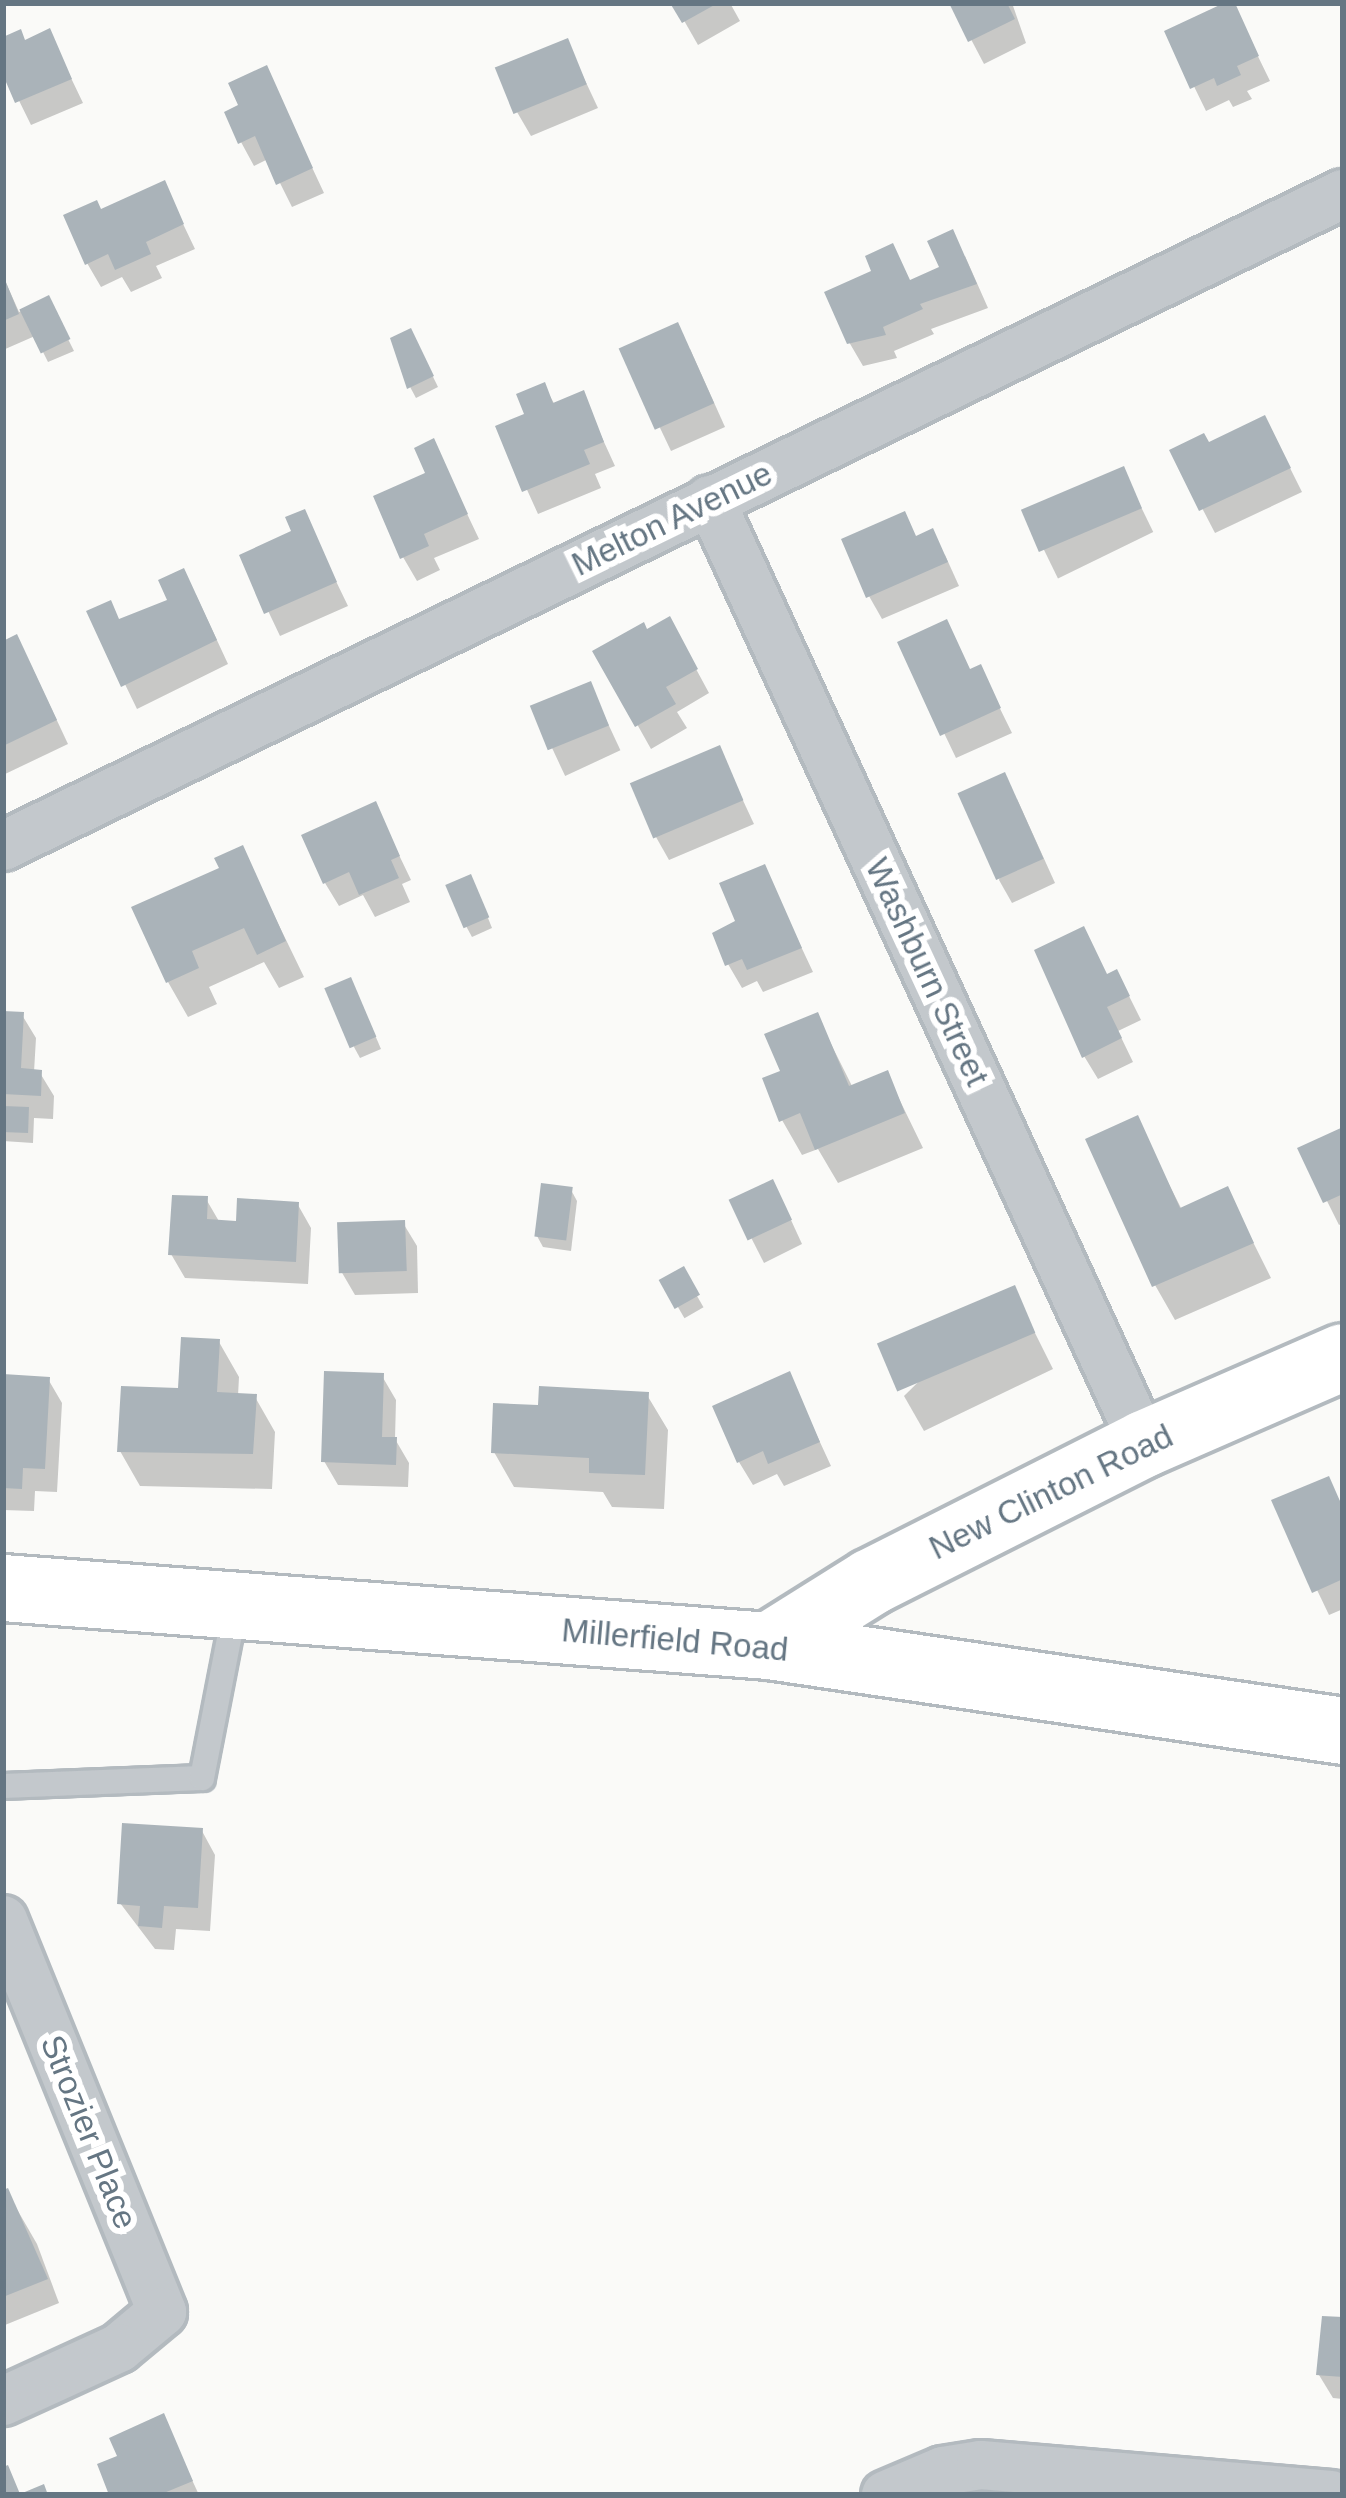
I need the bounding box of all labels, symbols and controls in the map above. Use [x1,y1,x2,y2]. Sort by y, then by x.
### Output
street label: Melton Avenue [565,453,779,585]
street label: Washburn Street [857,852,997,1092]
street label: New Clinton Road [923,1416,1179,1568]
street label: Millerfield Road [560,1610,790,1670]
street label: Strozier Place [32,2029,146,2235]

